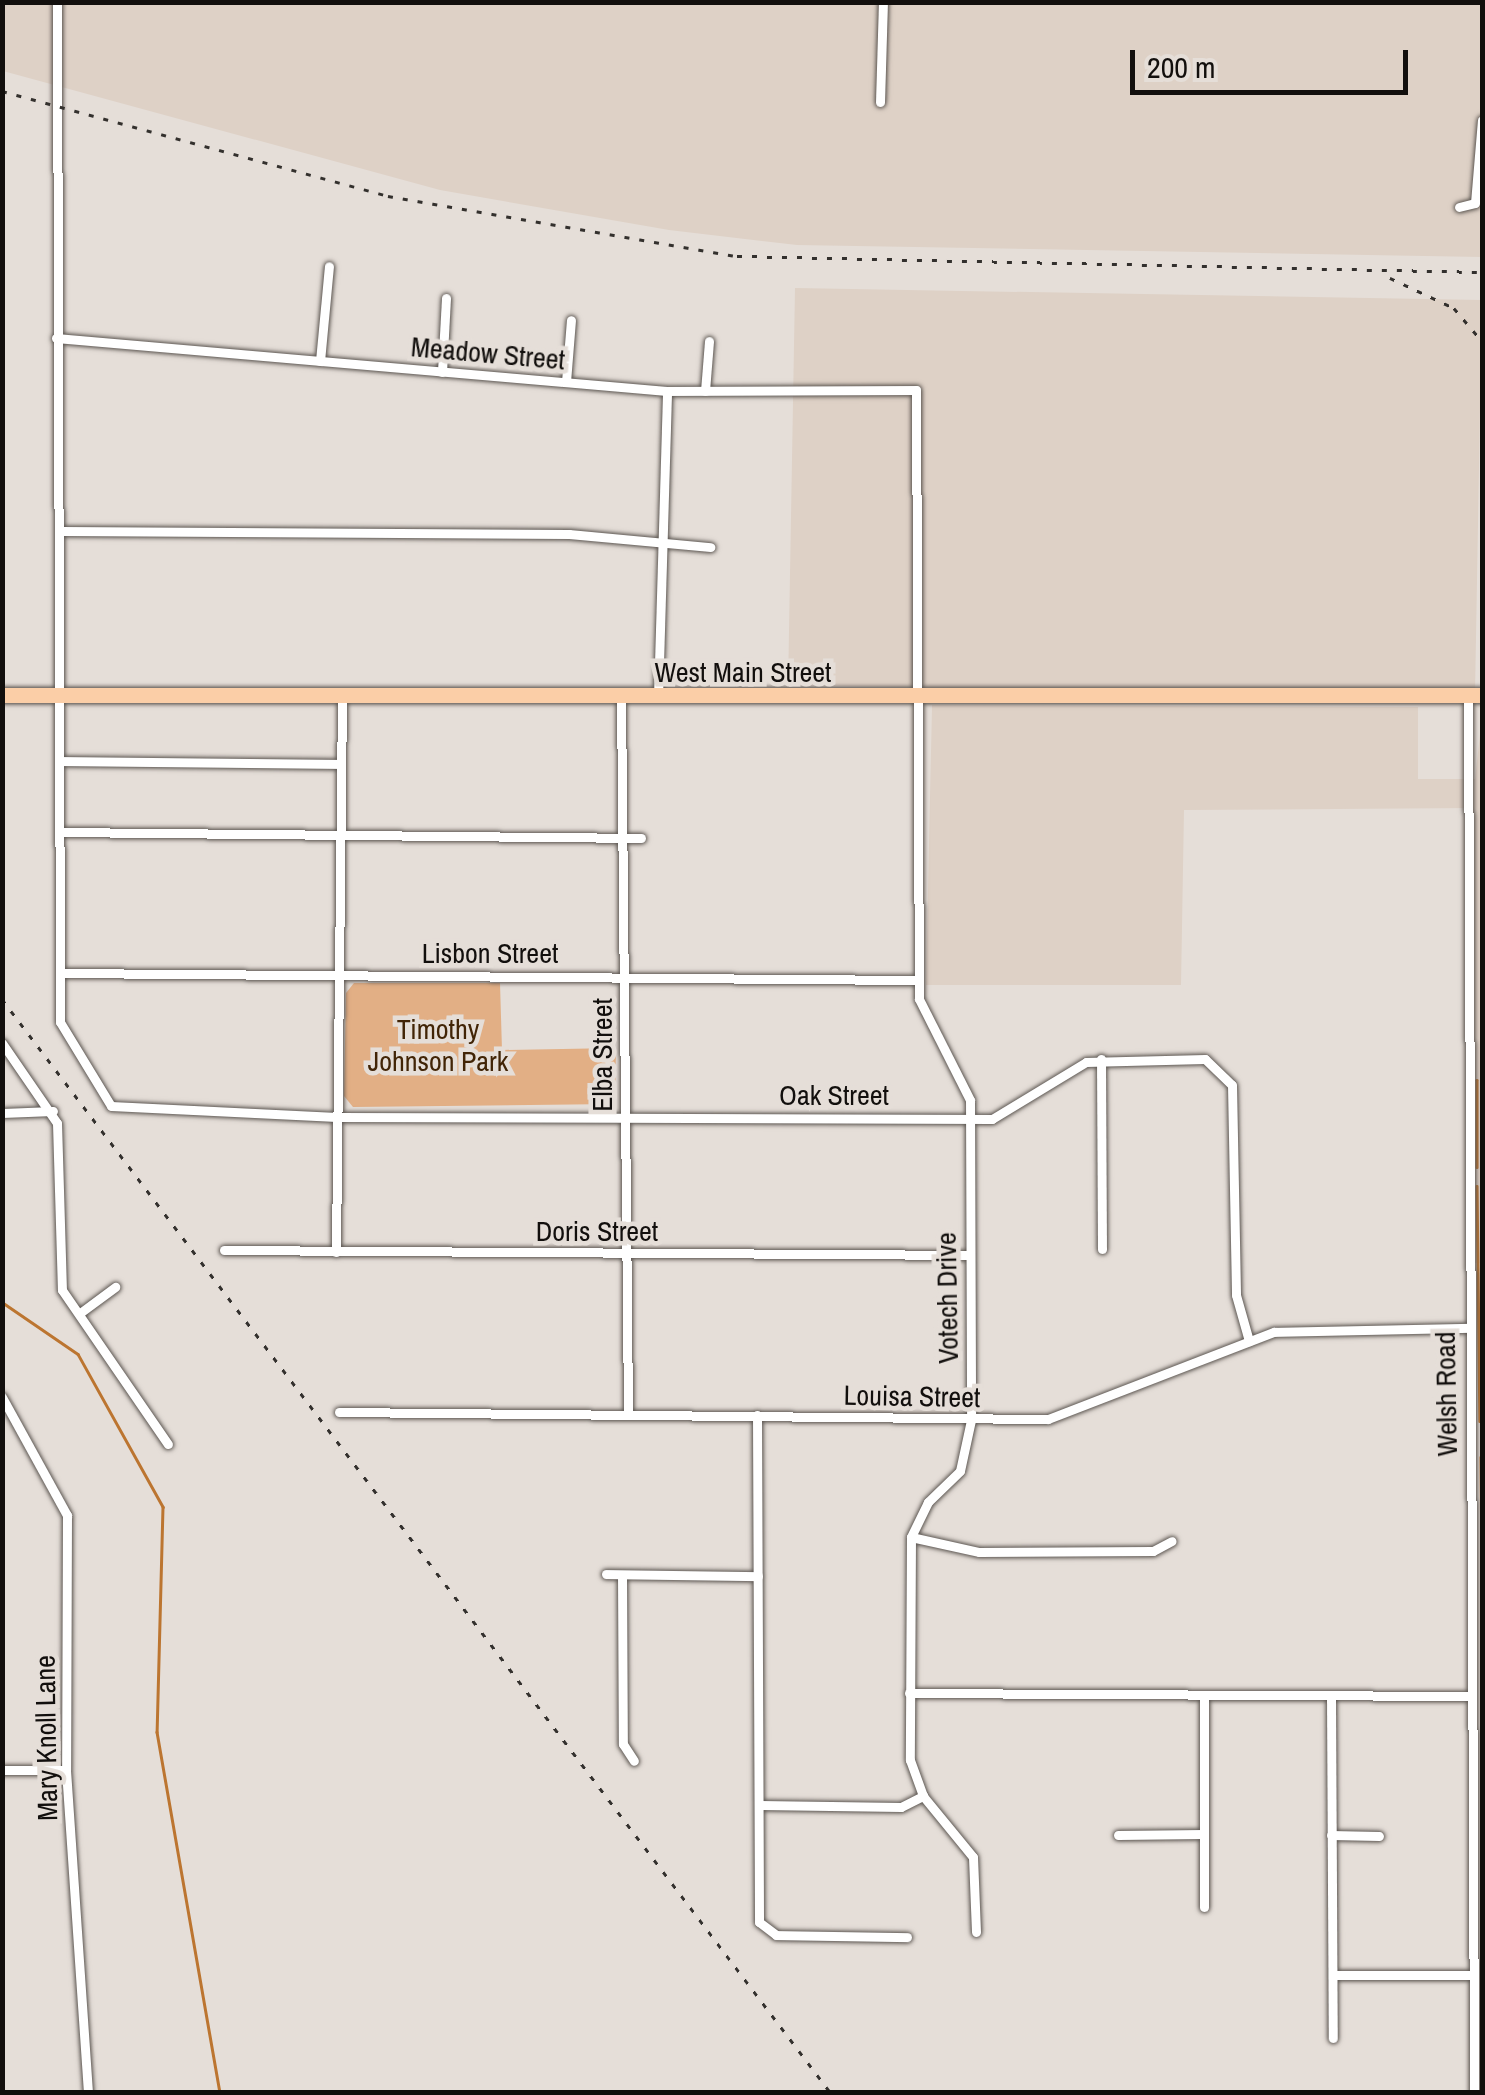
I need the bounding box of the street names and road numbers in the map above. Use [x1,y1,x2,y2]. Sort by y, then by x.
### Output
street label: Meadow Street [410,330,566,376]
street label: West Main Street [655,655,831,689]
street label: Lisbon Street [422,936,558,970]
street label: Elba Street [585,998,619,1112]
street label: Oak Street [779,1078,889,1112]
street label: Doris Street [536,1214,658,1248]
street label: Votech Drive [929,1232,965,1364]
street label: Welsh Road [1428,1331,1464,1457]
street label: Louisa Street [843,1378,981,1414]
street label: Mary Knoll Lane [28,1655,64,1821]

